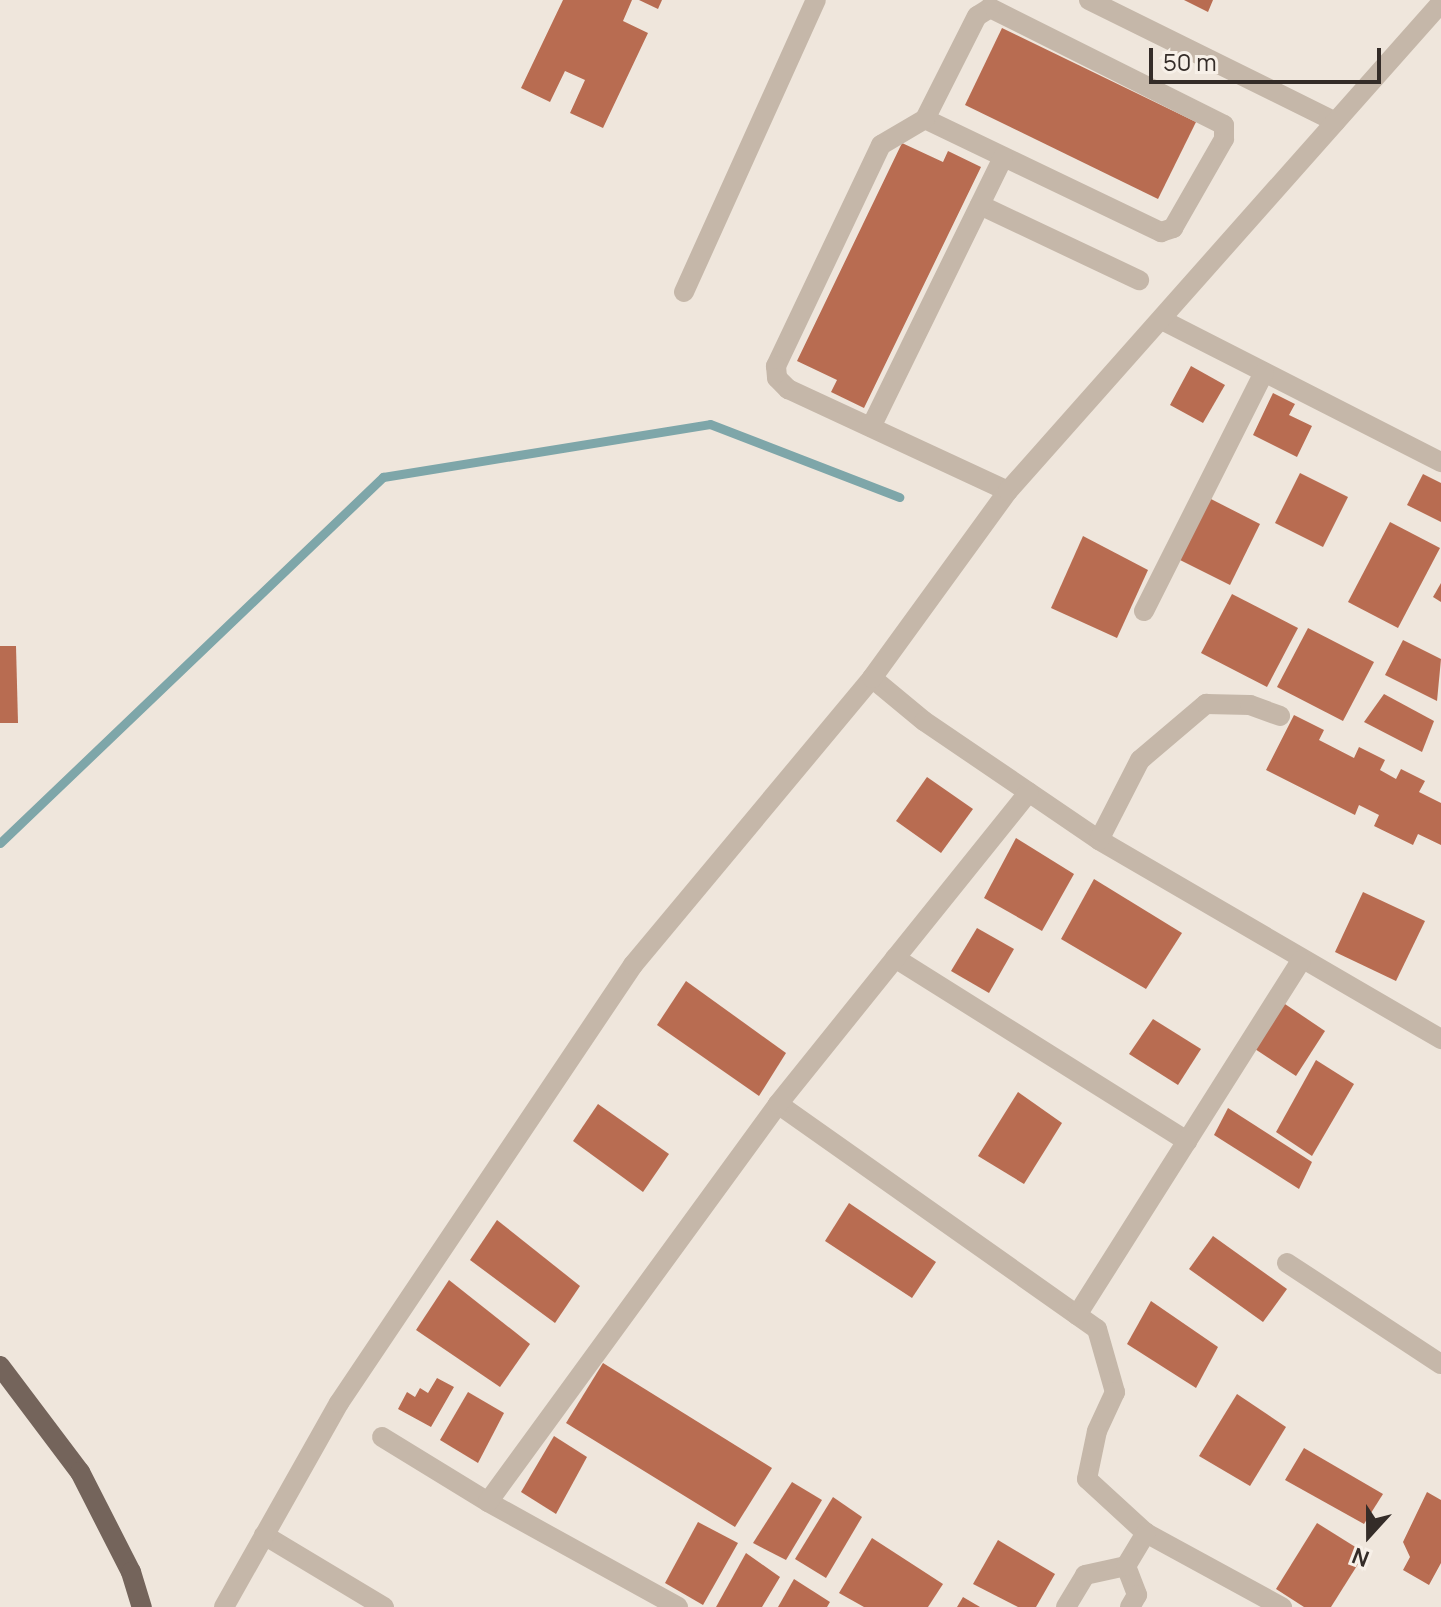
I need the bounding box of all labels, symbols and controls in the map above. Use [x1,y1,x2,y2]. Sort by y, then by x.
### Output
scale bar [1153,32,1385,82]
text: 50 m [1163,45,1217,78]
north arrow [1329,1495,1409,1575]
text: N [1348,1541,1373,1574]

